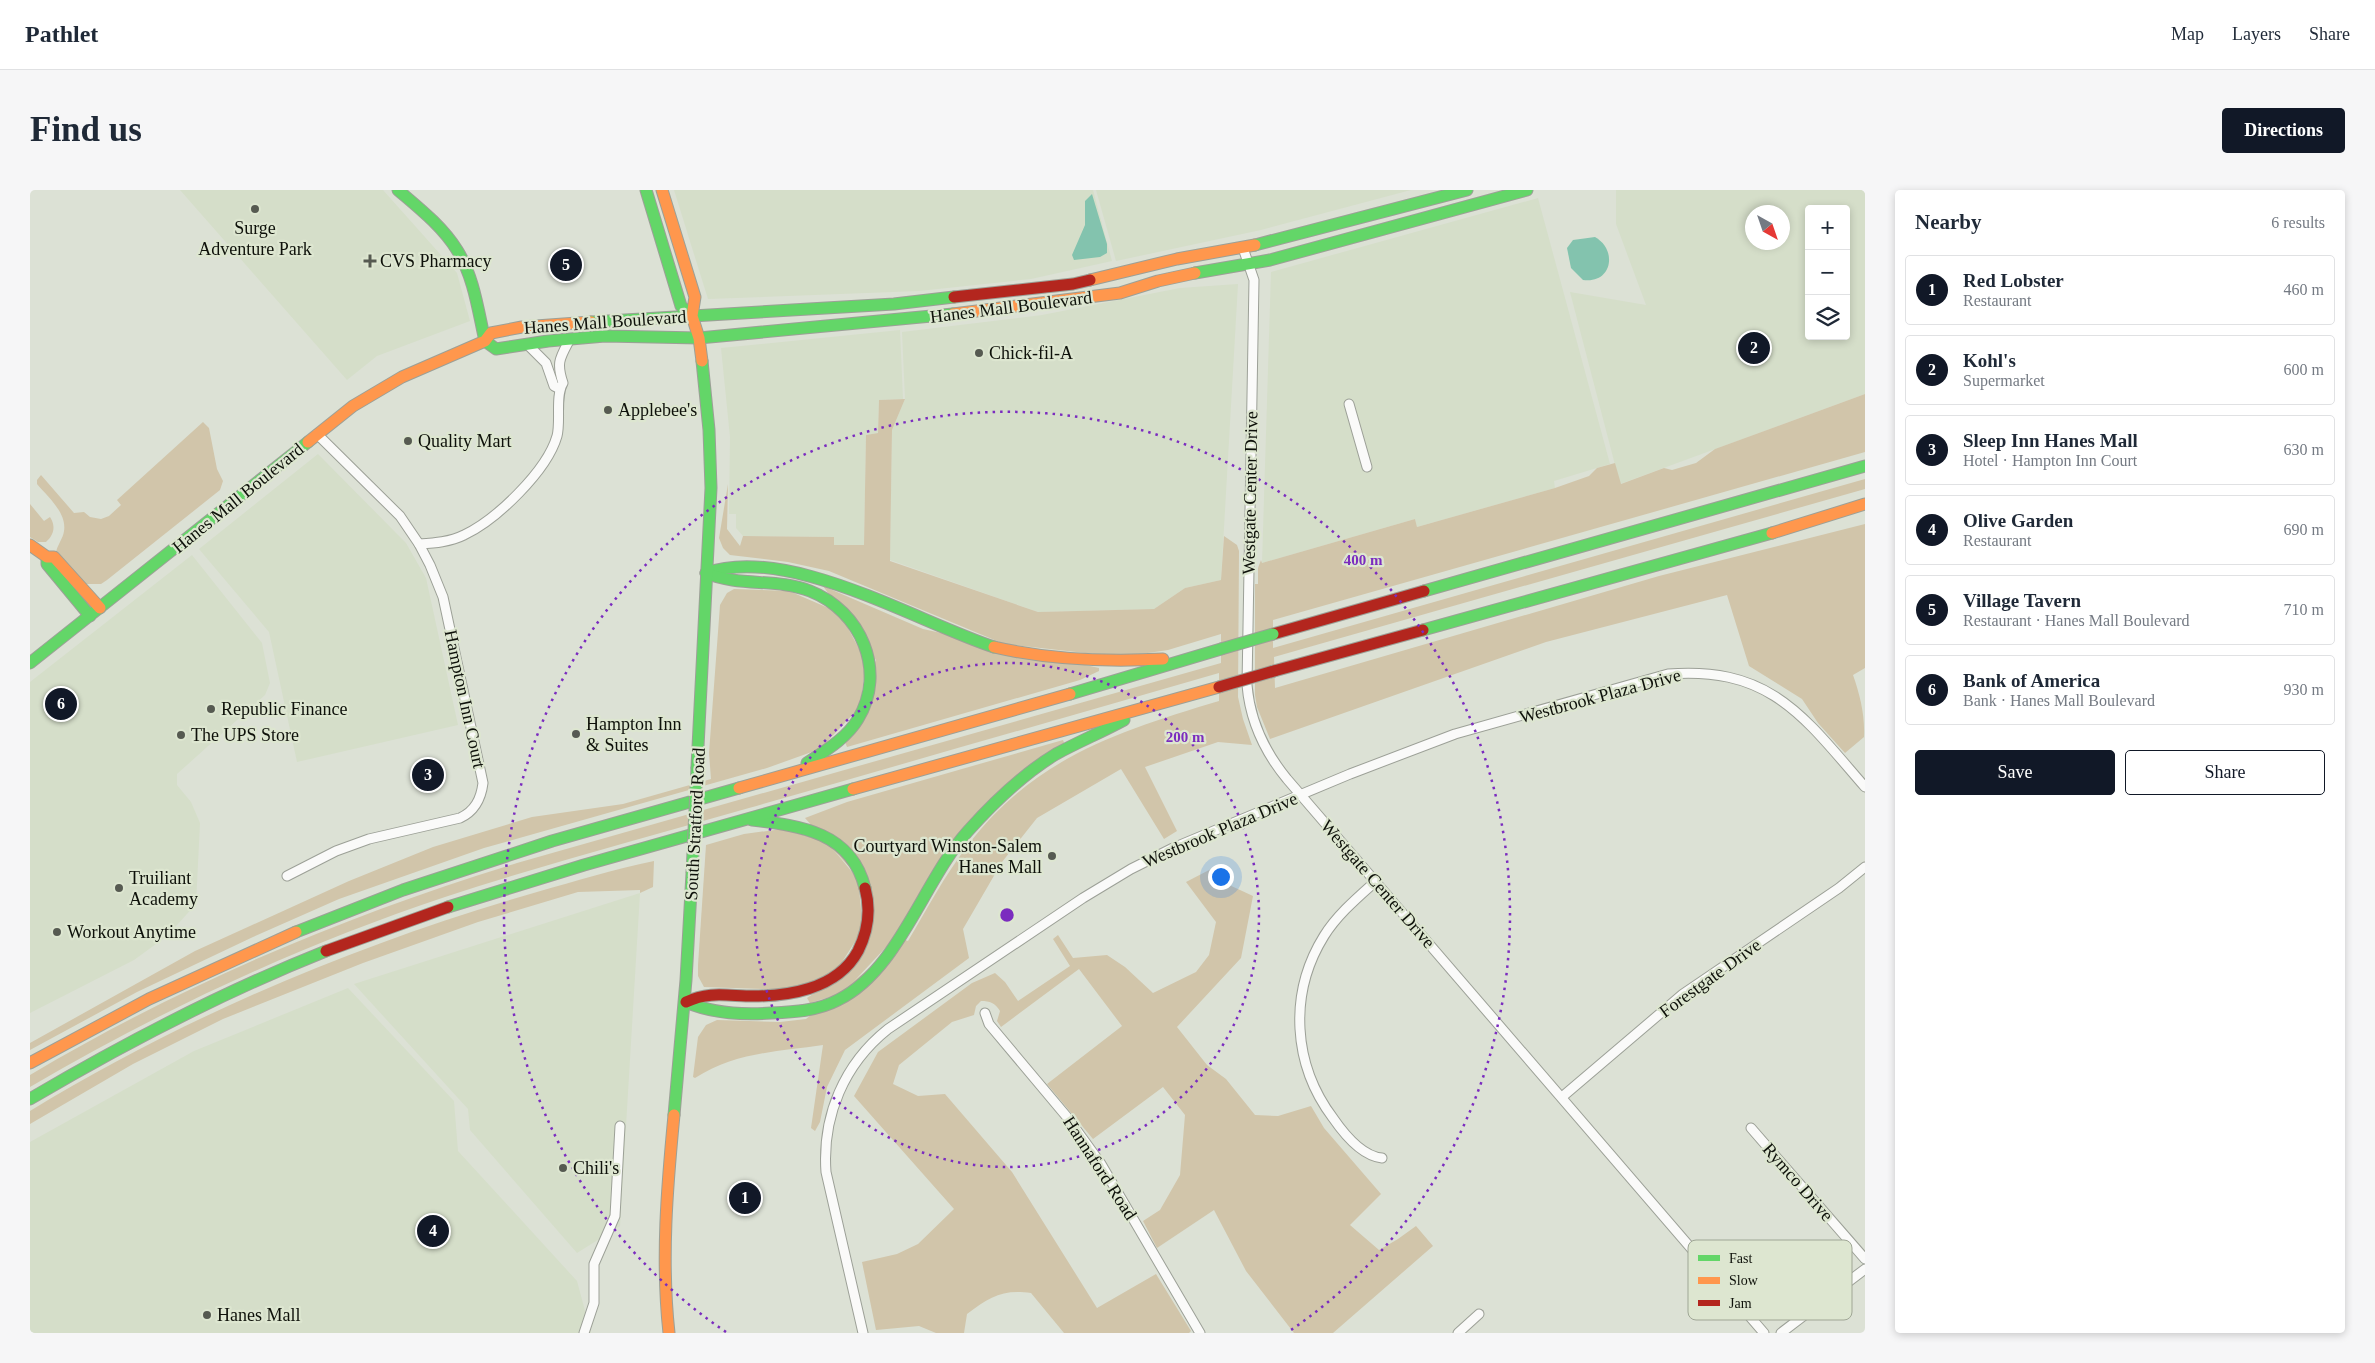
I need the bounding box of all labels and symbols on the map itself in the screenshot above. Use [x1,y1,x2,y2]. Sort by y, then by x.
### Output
marker: Surge Adventure Park [249,203,261,215]
north arrow [1745,205,1790,250]
place label: Surge Adventure Park [198,218,312,259]
pin: 5 [550,246,582,284]
place label: CVS Pharmacy [380,251,492,271]
marker: CVS Pharmacy [364,255,376,267]
street label: Hanes Mall Boulevard [929,287,1093,327]
street label: Hanes Mall Boulevard [523,306,687,338]
pin: 2 [1738,329,1770,367]
place label: Chick-fil-A [989,343,1073,363]
marker: Chick-fil-A [973,347,985,359]
place label: Applebee's [618,400,697,420]
marker: Applebee's [602,404,614,416]
street label: Westgate Center Drive [1239,411,1261,575]
place label: Quality Mart [418,431,511,451]
marker: Quality Mart [402,435,414,447]
street label: Hanes Mall Boulevard [168,439,308,557]
text: 400 m [1344,552,1383,568]
street label: Hampton Inn Court [441,628,489,770]
street label: Westbrook Plaza Drive [1517,665,1683,727]
pin: 6 [45,685,77,723]
place label: Republic Finance [221,699,347,719]
marker: Republic Finance [205,703,217,715]
place label: Hampton Inn & Suites [586,714,681,755]
place label: The UPS Store [191,725,299,745]
marker: Hampton Inn & Suites [570,728,582,740]
marker: The UPS Store [175,729,187,741]
text: 200 m [1166,729,1205,745]
street label: South Stratford Road [681,747,709,901]
pin: 3 [412,756,444,794]
street label: Westbrook Plaza Drive [1139,788,1301,872]
street label: Westgate Center Drive [1317,816,1439,952]
place label: Courtyard Winston-Salem Hanes Mall [854,836,1042,877]
marker: Courtyard Winston-Salem Hanes Mall [1046,850,1058,862]
your location [1208,864,1234,890]
place label: Truiliant Academy [129,868,198,909]
marker: Truiliant Academy [113,882,125,894]
centre of rings [998,906,1016,924]
place label: Workout Anytime [67,922,196,942]
marker: Workout Anytime [51,926,63,938]
street label: Forestgate Drive [1655,935,1765,1021]
street label: Hannaford Road [1059,1112,1141,1224]
street label: Rymco Drive [1759,1139,1837,1225]
place label: Chili's [573,1158,619,1178]
marker: Chili's [557,1162,569,1174]
pin: 1 [729,1179,761,1217]
pin: 4 [417,1212,449,1250]
legend [1688,1240,1852,1320]
text: Fast [1729,1251,1752,1266]
text: Slow [1729,1273,1759,1288]
text: Jam [1729,1296,1752,1311]
place label: Hanes Mall [217,1305,300,1325]
marker: Hanes Mall [201,1309,213,1321]

